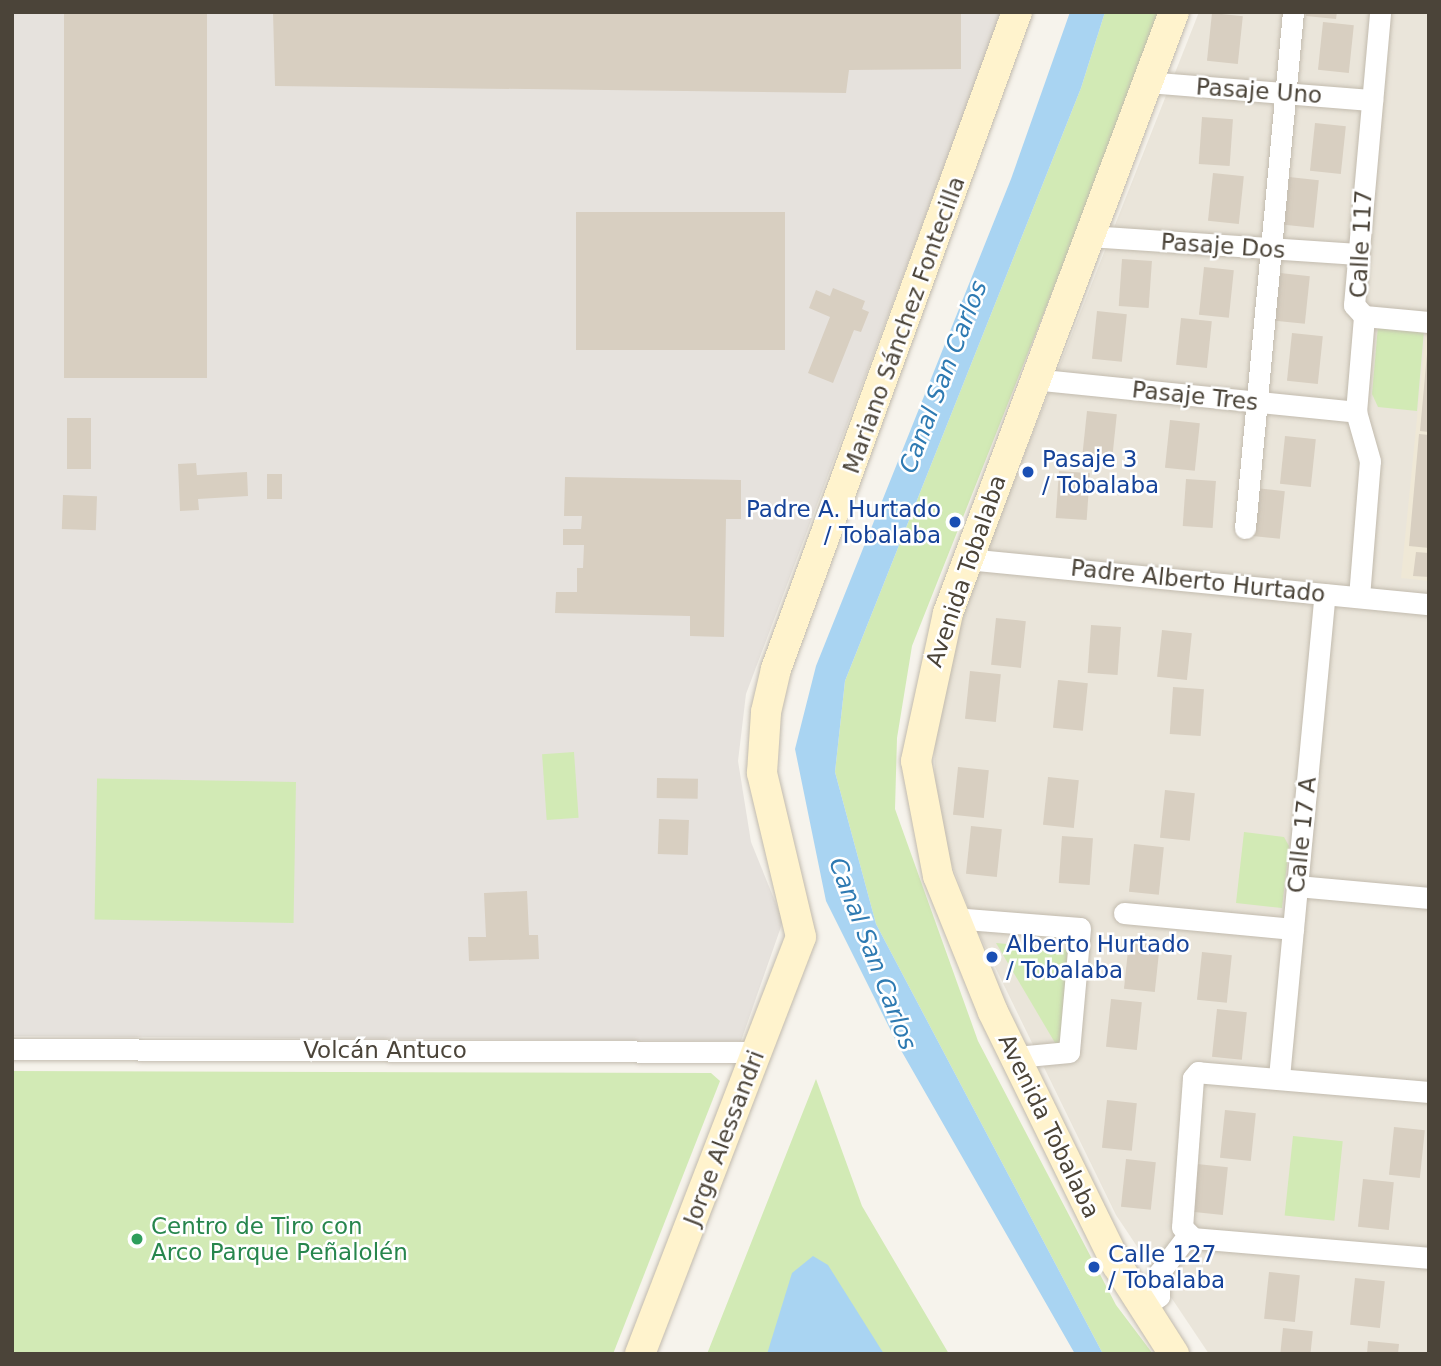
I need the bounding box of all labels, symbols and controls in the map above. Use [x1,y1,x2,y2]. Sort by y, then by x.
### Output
street label: Pasaje Uno [1195,73,1323,109]
street label: Mariano Sánchez Fontecilla [837,173,971,477]
street label: Calle 117 [1344,189,1378,299]
street label: Pasaje Dos [1160,228,1286,264]
water label: Canal San Carlos [894,277,994,477]
street label: Pasaje Tres [1131,376,1259,416]
place label: Pasaje 3 / Tobalaba [1042,445,1159,499]
marker: Pasaje 3 / Tobalaba [1020,464,1036,480]
street label: Avenida Tobalaba [920,471,1012,671]
place label: Padre A. Hurtado / Tobalaba [746,495,941,549]
marker: Padre A. Hurtado / Tobalaba [947,514,963,530]
street label: Padre Alberto Hurtado [1069,554,1327,608]
street label: Calle 17 A [1282,776,1322,894]
water label: Canal San Carlos [822,854,922,1054]
place label: Alberto Hurtado / Tobalaba [1006,930,1190,984]
marker: Alberto Hurtado / Tobalaba [984,949,1000,965]
street label: Avenida Tobalaba [992,1030,1106,1222]
street label: Volcán Antuco [303,1036,467,1064]
street label: Jorge Alessandri [678,1047,770,1229]
place label: Centro de Tiro con Arco Parque Peñalolén [151,1212,408,1266]
marker: Centro de Tiro con Arco Parque Peñalolén [129,1231,145,1247]
place label: Calle 127 / Tobalaba [1108,1240,1225,1294]
marker: Calle 127 / Tobalaba [1086,1259,1102,1275]

